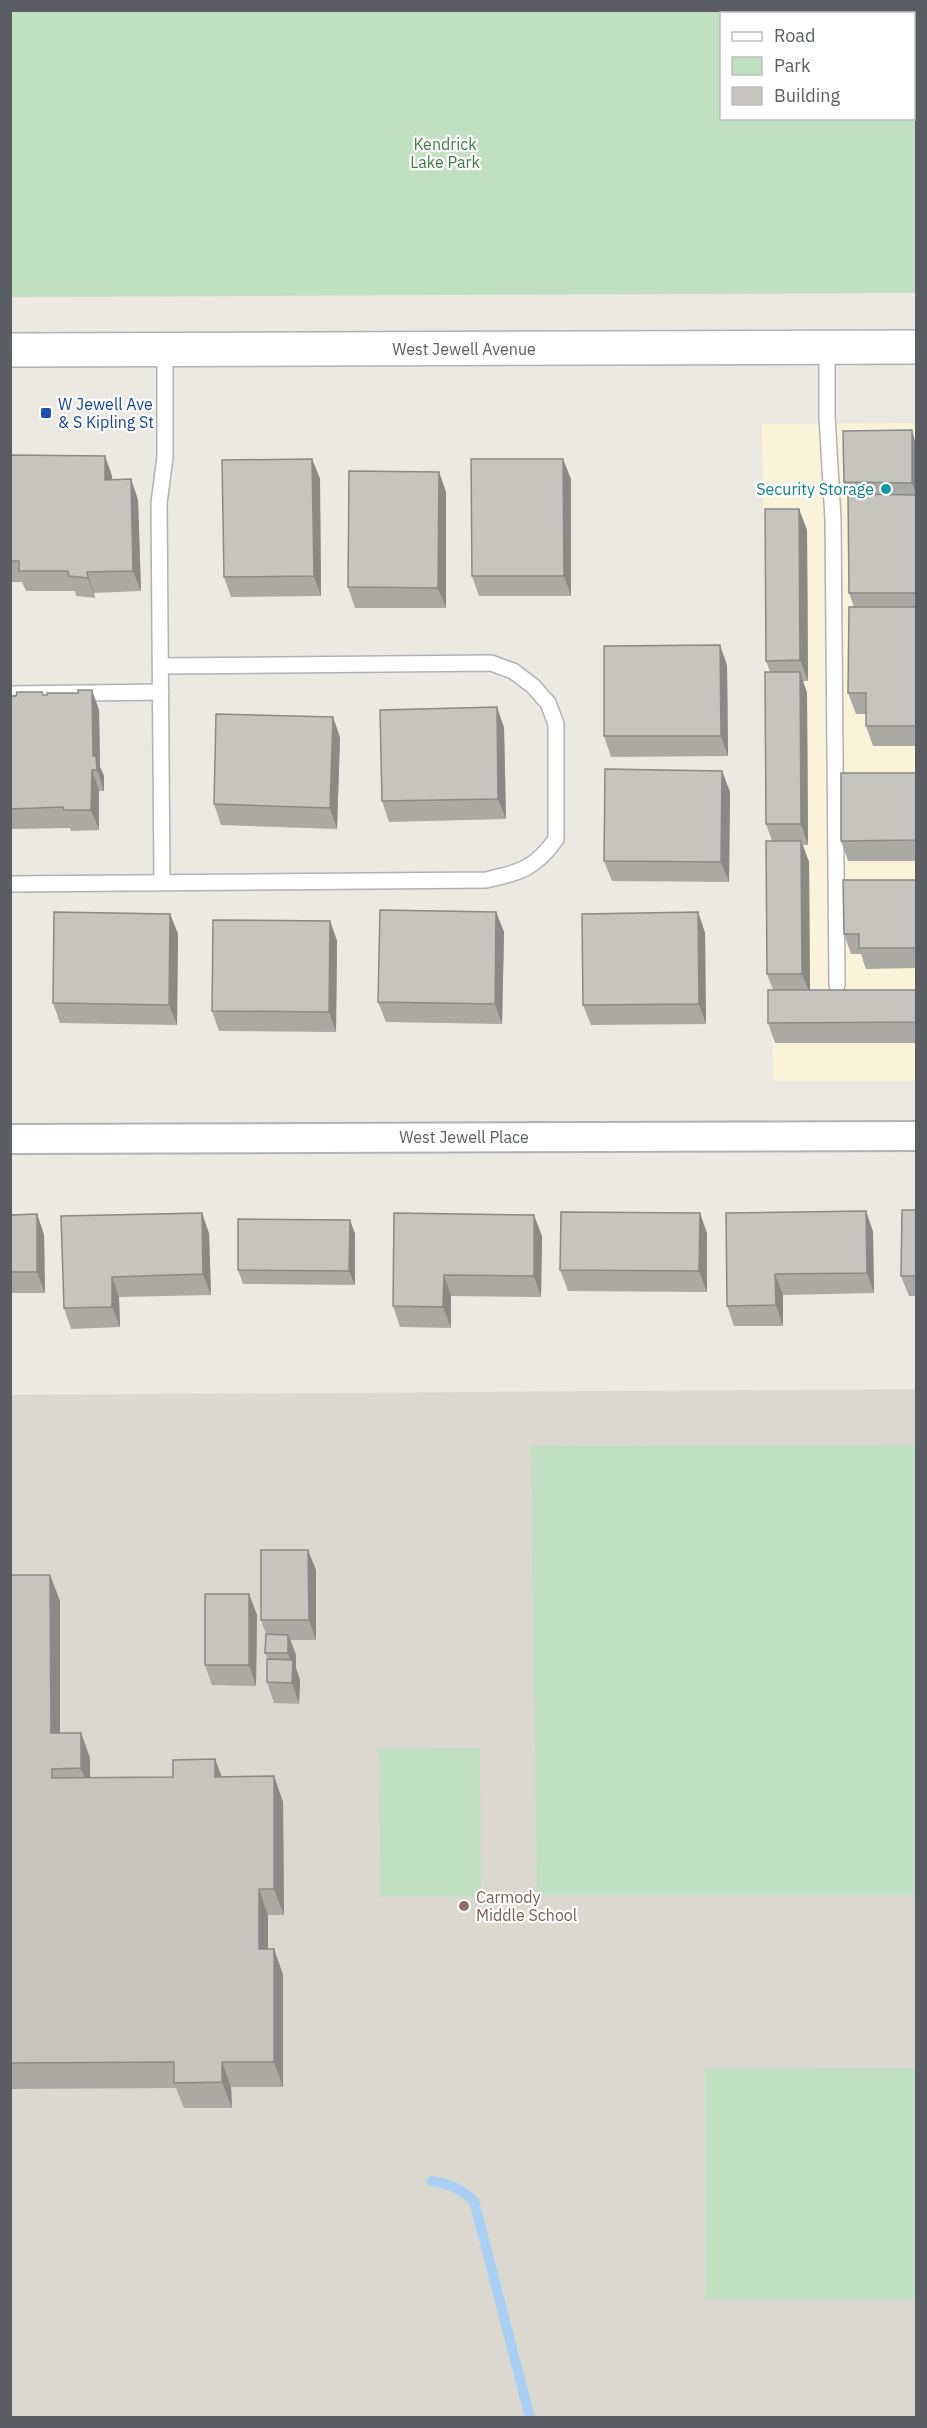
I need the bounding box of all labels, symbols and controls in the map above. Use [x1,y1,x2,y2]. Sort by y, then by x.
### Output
legend [720,12,915,120]
text: Road [774,24,815,47]
text: Park [774,54,811,77]
text: Building [774,84,841,107]
park label: Kendrick Lake Park [410,134,480,172]
street label: West Jewell Avenue [392,339,536,359]
place label: W Jewell Ave & S Kipling St [58,394,154,432]
marker: W Jewell Ave & S Kipling St [39,406,53,420]
place label: Security Storage [756,479,874,499]
marker: Security Storage [879,482,893,496]
street label: West Jewell Place [399,1127,529,1147]
place label: Carmody Middle School [476,1887,577,1925]
marker: Carmody Middle School [457,1899,471,1913]

